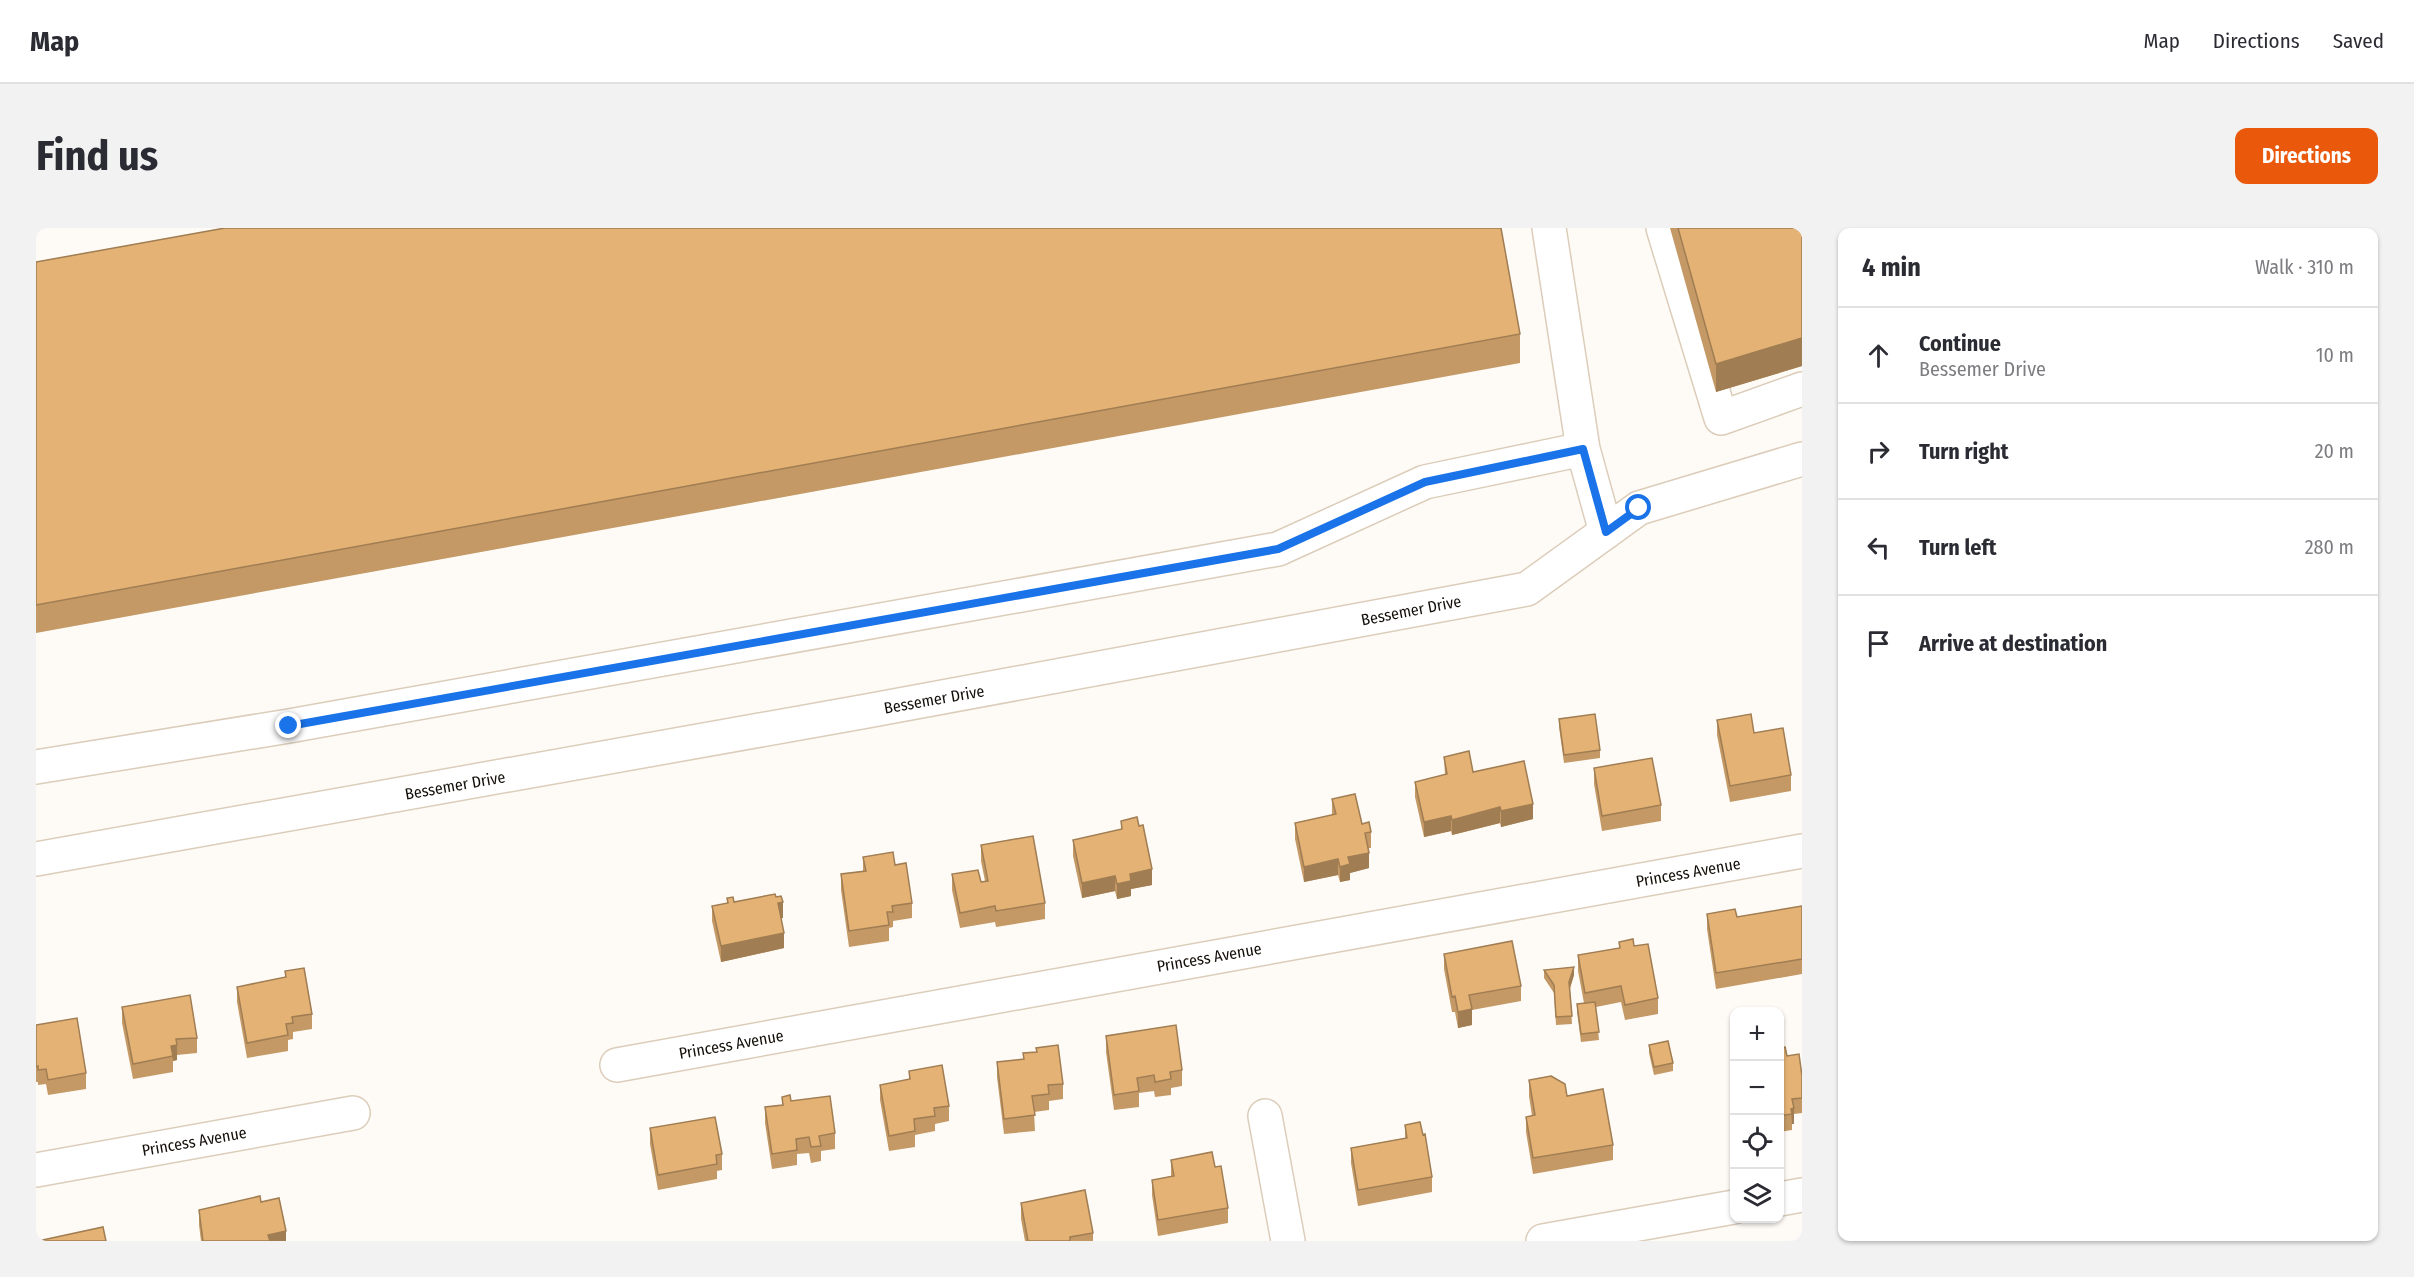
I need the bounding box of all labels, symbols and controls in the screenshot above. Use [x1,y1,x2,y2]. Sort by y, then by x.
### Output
text: Map [30,25,79,58]
text: Map [2143,28,2180,54]
text: Directions [2213,28,2300,54]
text: Saved [2333,28,2384,54]
button: Directions [2235,128,2378,184]
text: Find us [36,131,158,181]
text: 4 min [1862,252,1921,283]
text: Walk · 310 m [2255,255,2354,279]
text: Continue [1919,330,2001,357]
icon: ahead [1862,339,1895,372]
text: 10 m [2316,343,2354,367]
text: Bessemer Drive [1919,357,2046,381]
icon: right [1862,435,1895,468]
text: Turn right [1919,438,2008,465]
text: 20 m [2315,439,2354,463]
route start [1625,494,1651,520]
icon: left [1862,531,1895,564]
text: Turn left [1919,534,1997,561]
text: 280 m [2305,535,2354,559]
street label: Bessemer Drive [1359,591,1463,629]
icon: arrive [1862,627,1895,660]
text: Arrive at destination [1919,630,2107,657]
street label: Bessemer Drive [882,681,986,718]
route end [275,712,301,738]
street label: Bessemer Drive [403,767,507,804]
street label: Princess Avenue [1634,854,1742,891]
street label: Princess Avenue [1155,939,1263,976]
map controls [1730,1007,1784,1223]
button: + [1730,1007,1784,1061]
street label: Princess Avenue [677,1026,785,1063]
button: − [1730,1061,1784,1115]
button: locate [1730,1115,1784,1169]
street label: Princess Avenue [140,1123,248,1160]
button: layers [1730,1169,1784,1223]

